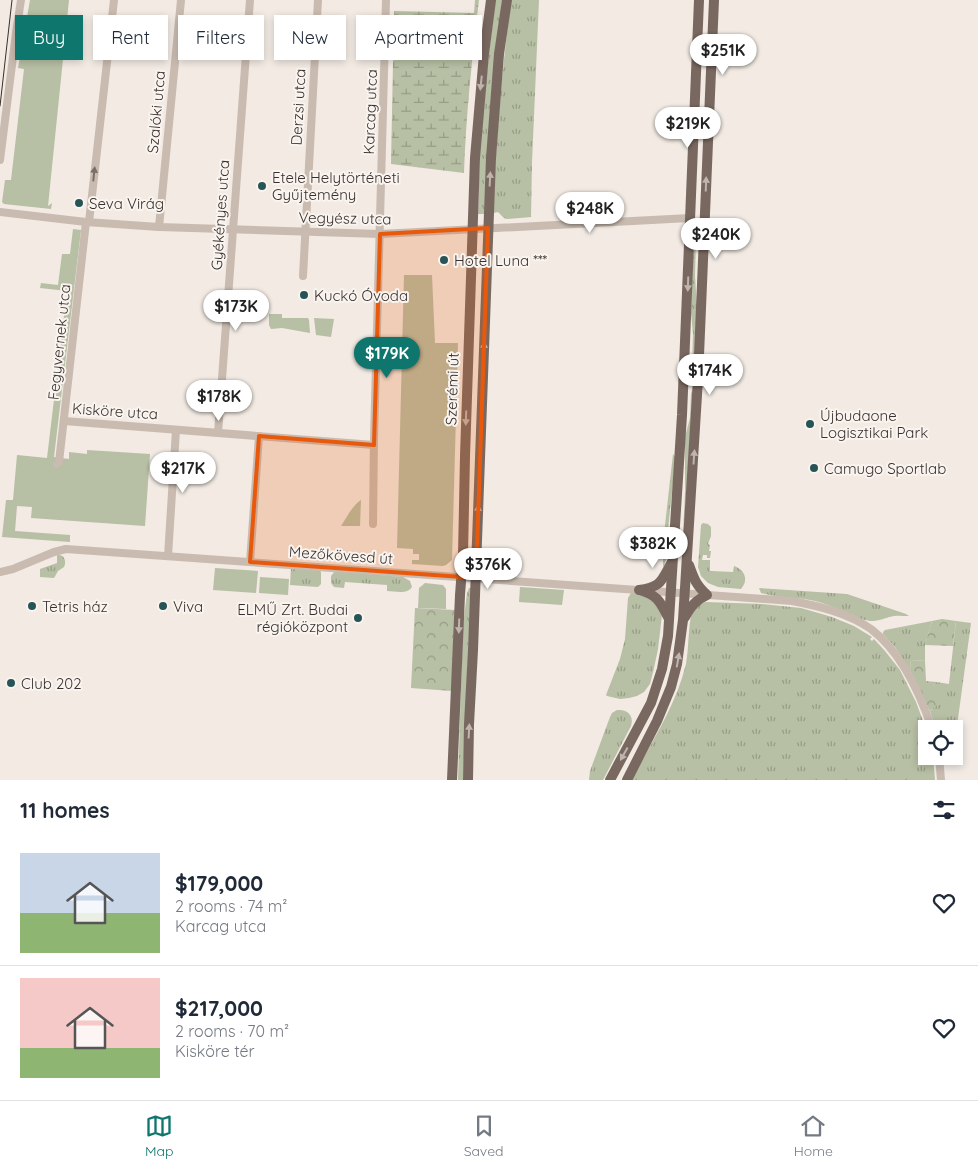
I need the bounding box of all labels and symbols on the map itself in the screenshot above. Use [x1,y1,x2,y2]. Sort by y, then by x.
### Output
pin: $251K [688,34,758,76]
street label: Derzsi utca [286,68,310,146]
street label: Karcag utca [359,69,381,155]
street label: Szalóki utca [143,70,169,154]
one-way arrow [477,75,485,91]
pin: $219K [653,106,723,149]
street label: Gyékényes utca [207,159,233,271]
one-way arrow [90,166,98,182]
place label: Etele Helytörténeti Gyűjtemény [272,168,400,204]
one-way arrow [487,171,495,187]
one-way arrow [703,176,711,192]
marker: Etele Helytörténeti Gyűjtemény [256,180,268,192]
pin: $248K [555,192,625,234]
place label: Seva Virág [89,194,164,213]
marker: Seva Virág [73,197,85,209]
street label: Vegyész utca [298,208,392,228]
pin: $240K [681,218,751,260]
place label: Hotel Luna *** [454,251,548,270]
marker: Hotel Luna *** [438,254,450,266]
one-way arrow [683,276,691,292]
street label: Fegyvernek utca [43,283,75,401]
place label: Kuckó Óvoda [314,286,408,305]
marker: Kuckó Óvoda [298,289,310,301]
pin: $173K [201,290,271,332]
pin: $179K [352,336,422,379]
one-way arrow [480,341,488,357]
street label: Szerémi út [441,352,463,426]
pin: $174K [675,354,745,396]
pin: $178K [184,380,254,422]
street label: Kisköre utca [71,399,159,423]
place label: Újbudaone Logisztikai Park [820,406,928,442]
one-way arrow [462,410,470,426]
marker: Újbudaone Logisztikai Park [804,418,816,430]
one-way arrow [690,448,698,464]
pin: $217K [148,452,218,494]
place label: Camugo Sportlab [824,459,946,478]
marker: Camugo Sportlab [808,462,820,474]
one-way arrow [475,504,483,520]
pin: $382K [618,526,688,569]
street label: Mezőkövesd út [288,542,394,568]
pin: $376K [453,548,523,590]
place label: Tetris ház [42,597,108,616]
place label: Viva [173,597,203,616]
marker: Tetris ház [26,600,38,612]
marker: Viva [157,600,169,612]
place label: ELMŰ Zrt. Budai régióközpont [237,600,348,636]
marker: ELMŰ Zrt. Budai régióközpont [352,612,364,624]
one-way arrow [455,618,463,634]
one-way arrow [674,651,682,667]
place label: Club 202 [21,674,81,693]
marker: Club 202 [5,677,17,689]
one-way arrow [465,723,473,739]
one-way arrow [620,746,628,761]

